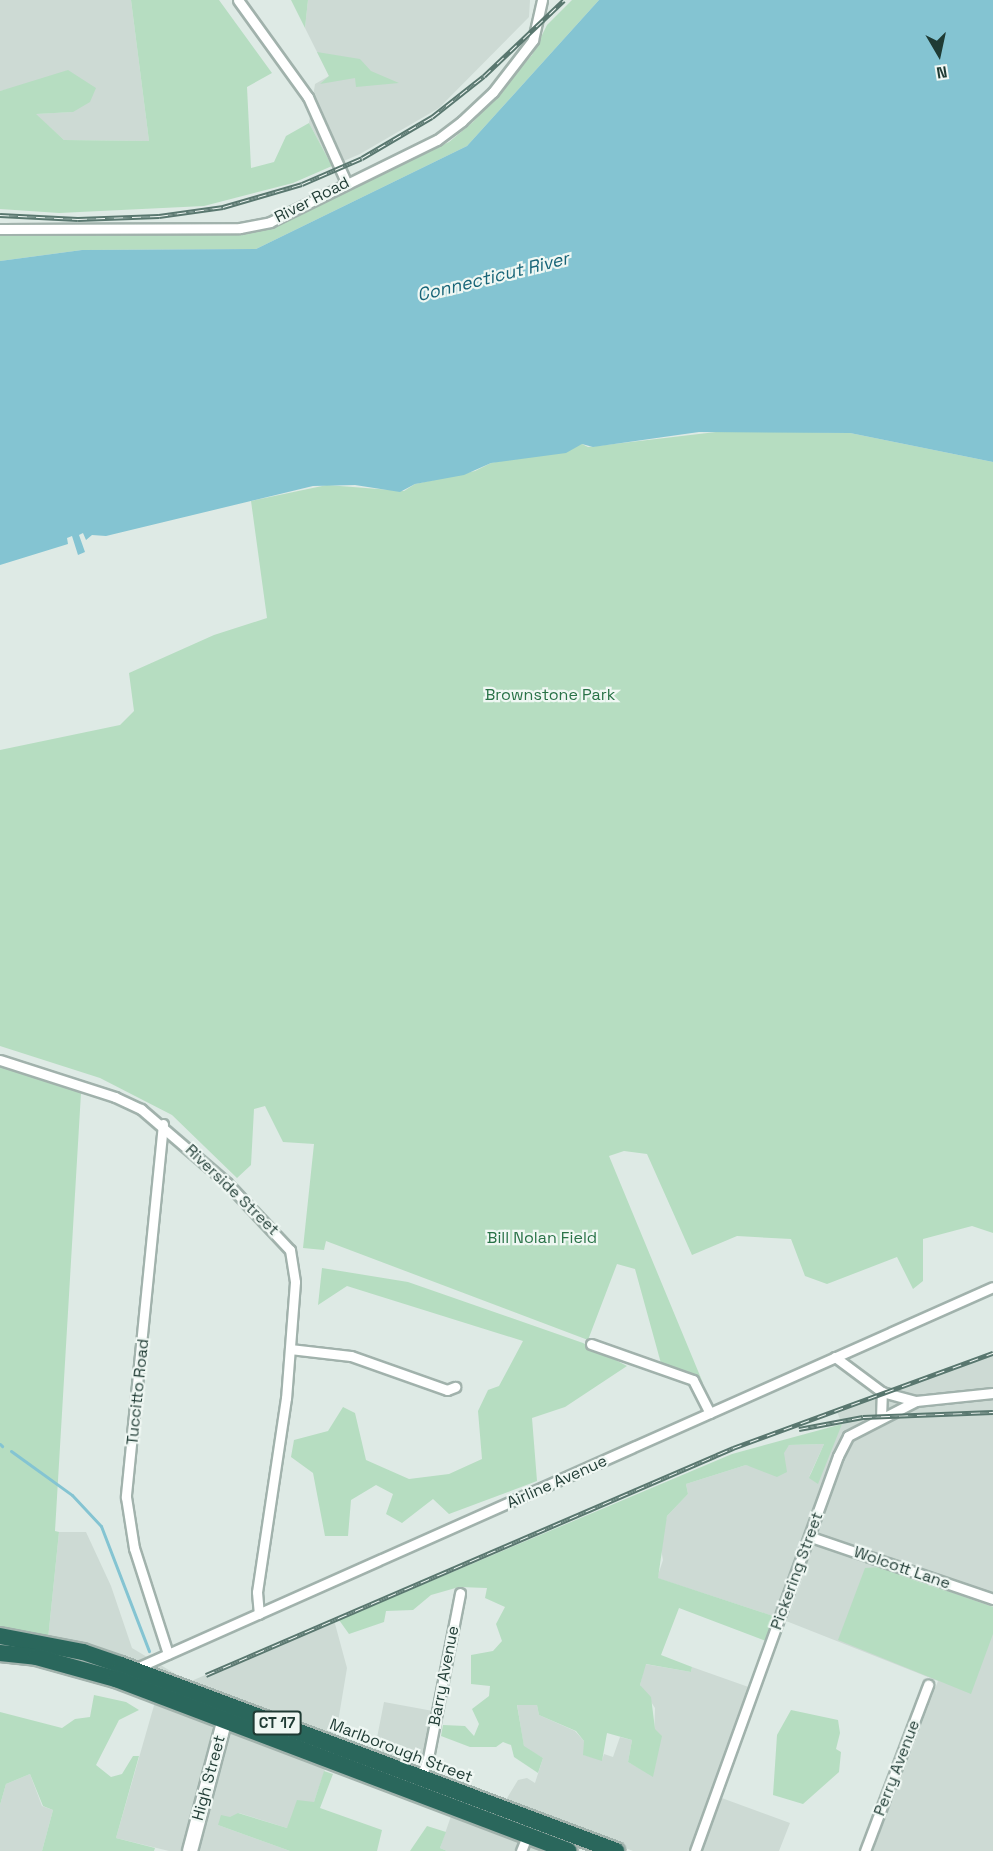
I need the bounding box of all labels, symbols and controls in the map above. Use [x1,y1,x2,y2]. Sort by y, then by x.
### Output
north arrow [909,24,969,84]
text: N [935,61,949,83]
street label: River Road [271,173,353,227]
water label: Connecticut River [415,248,571,306]
park label: Brownstone Park [485,685,615,705]
street label: Riverside Street [181,1140,283,1240]
park label: Bill Nolan Field [487,1228,597,1248]
street label: Tuccitto Road [123,1338,153,1446]
street label: Airline Avenue [504,1451,610,1513]
street label: Pickering Street [767,1510,827,1632]
street label: Wolcott Lane [851,1543,953,1593]
street label: Barry Avenue [425,1624,463,1728]
road number: CT 17 [252,1711,302,1735]
street label: Marlborough Street [327,1715,475,1787]
street label: Perry Avenue [870,1717,924,1819]
street label: High Street [188,1733,230,1823]

